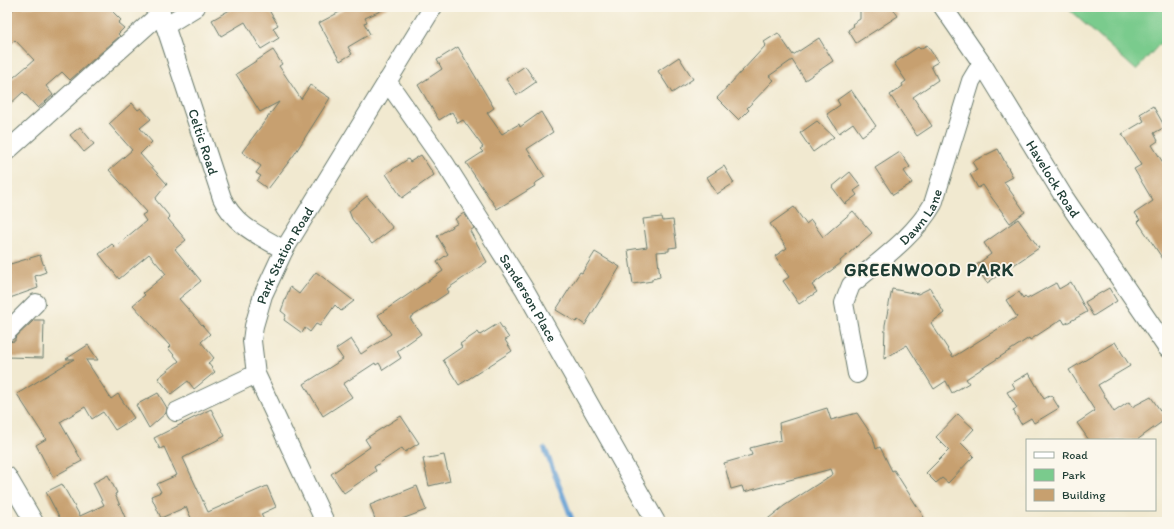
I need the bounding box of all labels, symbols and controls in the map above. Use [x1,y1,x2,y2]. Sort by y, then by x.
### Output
street label: Celtic Road [184,107,222,178]
street label: Havelock Road [1022,137,1084,221]
street label: Dawn Lane [896,187,946,249]
street label: Park Station Road [253,203,318,306]
street label: Sanderson Place [495,251,561,345]
district label: GREENWOOD PARK [844,259,1014,281]
legend [1026,439,1156,511]
text: Road [1062,448,1088,462]
text: Park [1062,468,1086,482]
text: Building [1062,488,1106,502]

